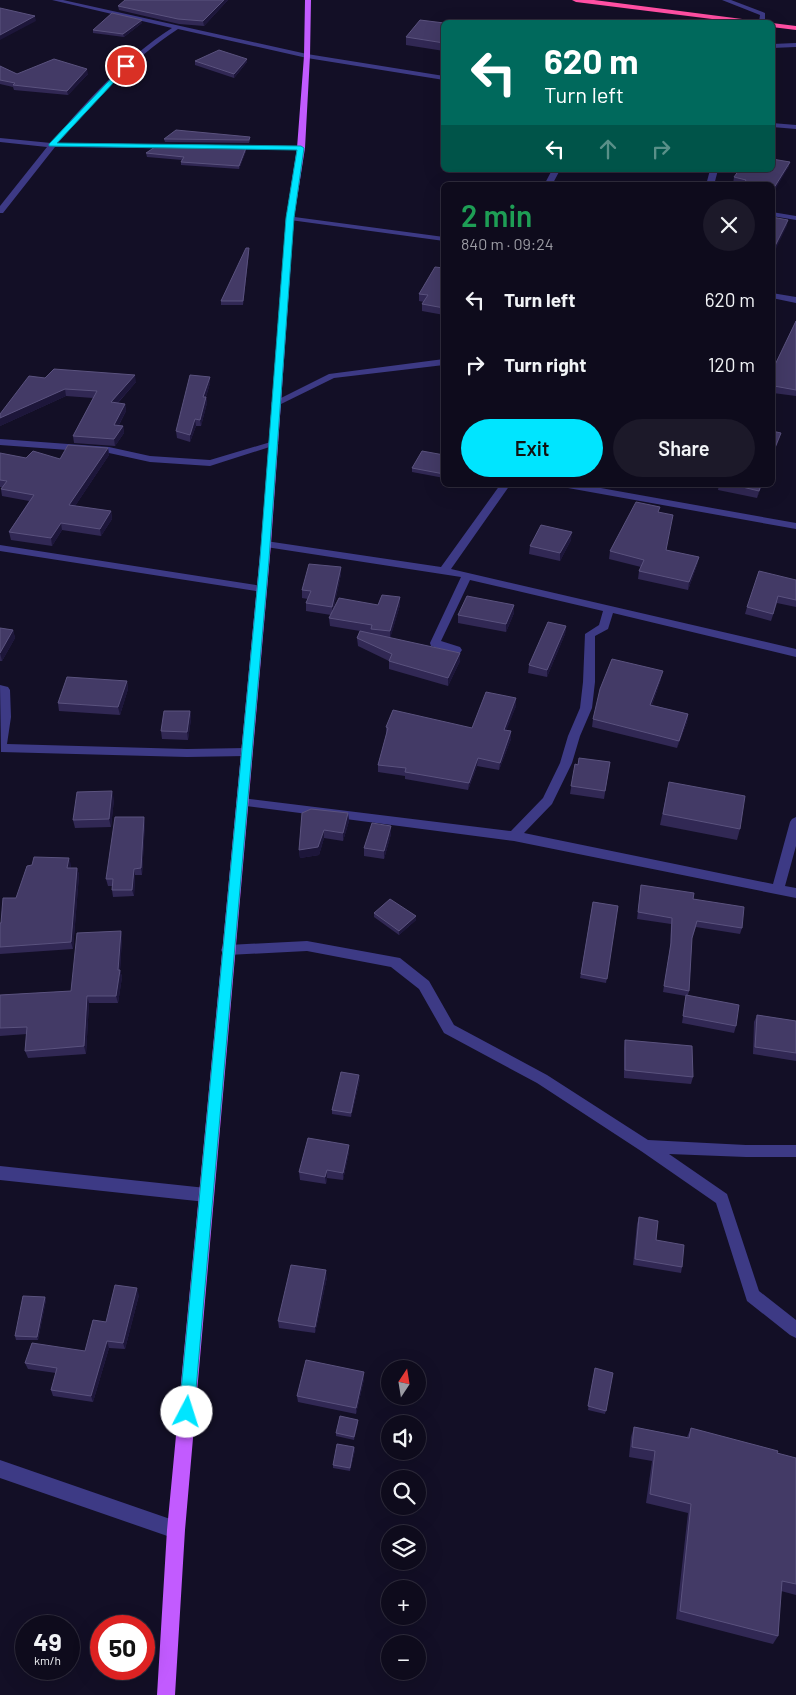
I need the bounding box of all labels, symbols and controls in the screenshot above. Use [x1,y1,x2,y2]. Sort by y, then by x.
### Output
text: 620 m [544,39,639,81]
icon: left [461,40,526,105]
pin [105,45,147,87]
icon: arrive [112,52,140,80]
text: Turn left [544,81,624,107]
icon: left [541,135,569,163]
icon: ahead [594,135,622,163]
icon: right [647,135,675,163]
text: 2 min [461,197,532,233]
button: close [703,199,755,251]
text: 840 m · 09:24 [461,234,554,253]
icon: left [461,286,489,314]
text: Turn left [504,288,575,311]
text: 620 m [705,288,755,311]
icon: right [461,351,489,379]
text: Turn right [504,353,586,376]
text: 120 m [708,353,755,376]
button: Exit [461,419,603,477]
button: Share [613,419,755,477]
north arrow [381,1360,426,1405]
map controls [381,1360,426,1680]
position arrow [160,1385,212,1437]
button: sound [381,1415,426,1460]
button: search [381,1470,426,1515]
button: layers [381,1525,426,1570]
button: + [381,1580,426,1625]
speed limit sign: 50 [90,1615,155,1680]
text: 49 [33,1626,62,1656]
button: − [381,1635,426,1680]
text: km/h [34,1653,61,1667]

